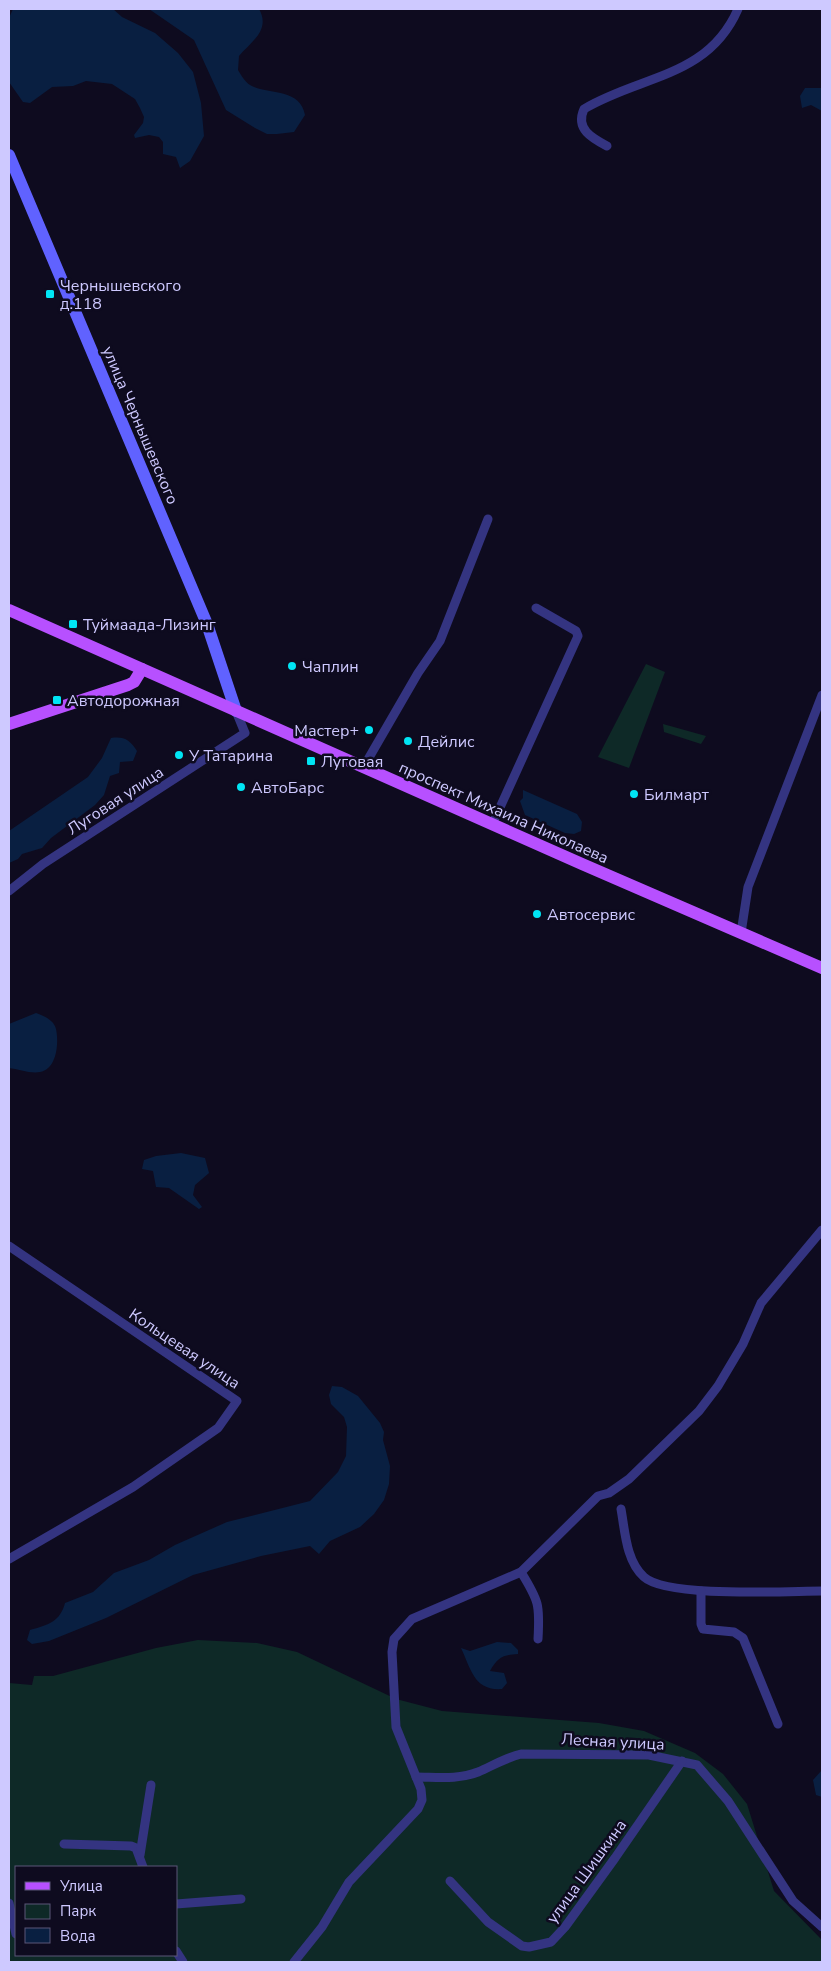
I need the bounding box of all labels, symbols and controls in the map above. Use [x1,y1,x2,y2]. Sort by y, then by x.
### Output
place label: Чернышевского д.118 [60,275,181,315]
marker: Чернышевского д.118 [44,288,56,300]
street label: улица Чернышевского [97,343,183,508]
place label: Туймаада-Лизинг [83,614,216,636]
marker: Туймаада-Лизинг [67,618,79,630]
place label: Чаплин [302,656,359,678]
marker: Чаплин [286,660,298,672]
place label: Автодорожная [67,690,180,712]
marker: Автодорожная [51,694,63,706]
place label: Мастер+ [294,720,359,742]
marker: Мастер+ [363,724,375,736]
place label: Дейлис [418,731,475,753]
marker: Дейлис [402,735,414,747]
place label: У Татарина [188,745,273,767]
marker: У Татарина [173,749,185,761]
place label: Луговая [321,751,383,773]
marker: Луговая [305,755,317,767]
street label: проспект Михаила Николаева [395,757,612,869]
street label: Луговая улица [63,761,168,840]
place label: АвтоБарс [251,777,324,799]
marker: АвтоБарс [235,781,247,793]
place label: Билмарт [644,784,710,806]
marker: Билмарт [628,788,640,800]
place label: Автосервис [547,904,636,926]
marker: Автосервис [531,908,543,920]
street label: Кольцевая улица [124,1303,244,1394]
street label: Лесная улица [561,1728,665,1756]
street label: улица Шишкина [542,1815,632,1928]
legend [15,1866,178,1956]
text: Улица [59,1876,103,1896]
text: Парк [60,1901,96,1921]
text: Вода [60,1926,96,1946]

